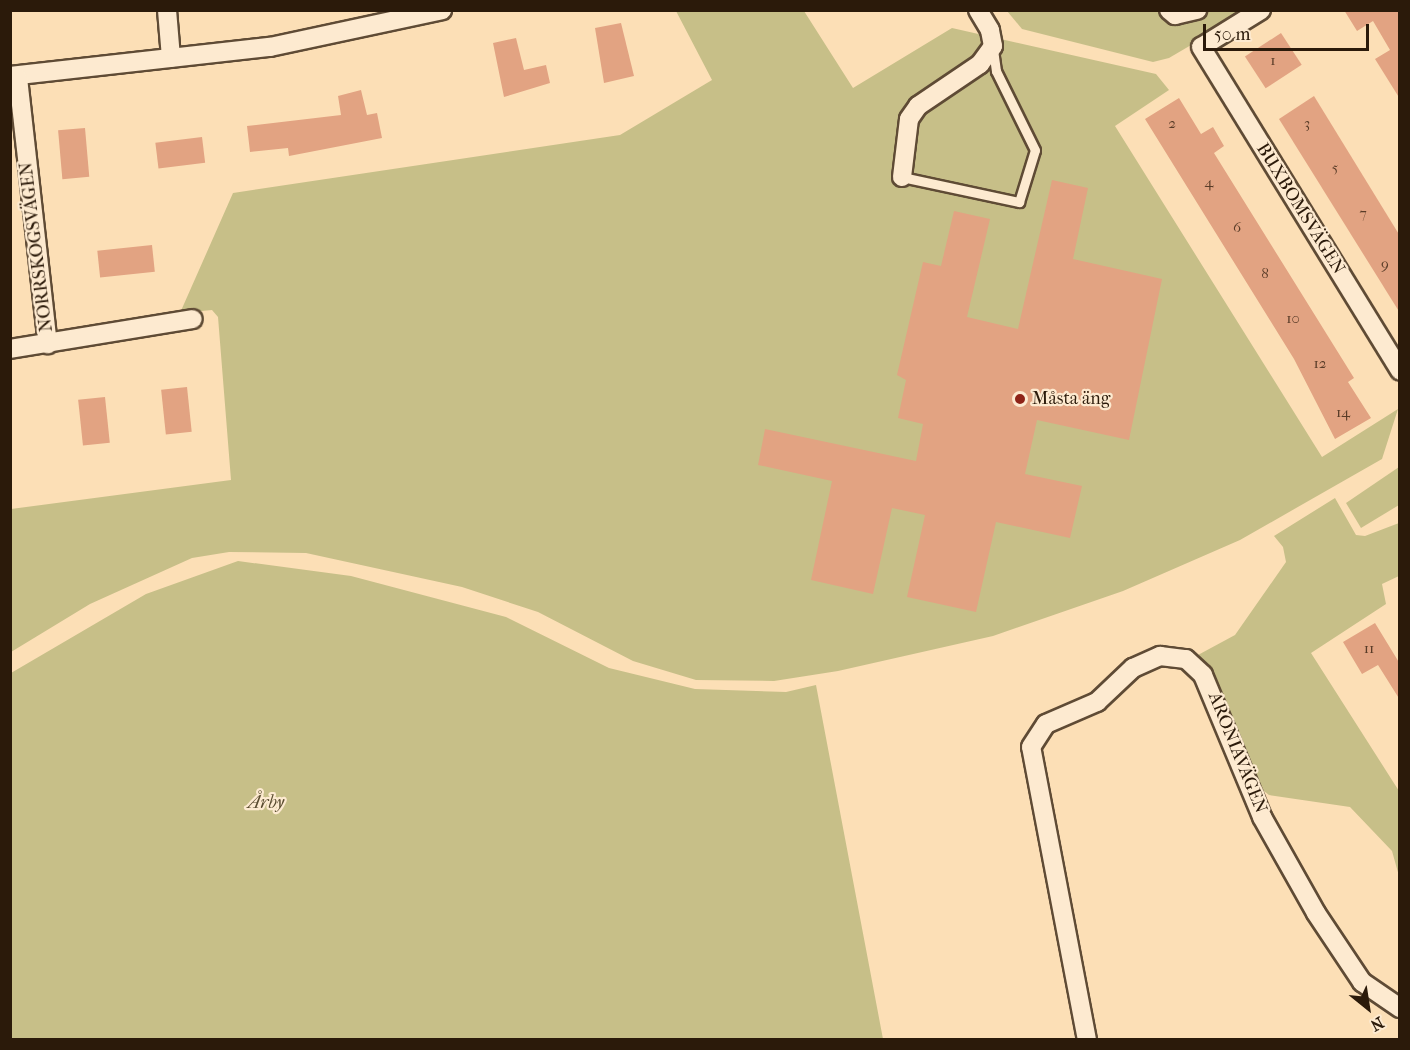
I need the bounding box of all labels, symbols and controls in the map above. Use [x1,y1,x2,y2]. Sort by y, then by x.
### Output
scale bar [1206,12,1372,50]
text: 50 m [1214,24,1250,45]
house number: 1 [1270,52,1276,70]
house number: 2 [1168,115,1176,133]
house number: 3 [1304,115,1310,133]
street label: BUXBOMSVÄGEN [1251,140,1349,278]
house number: 5 [1332,159,1338,177]
street label: NORRSKOGSVÄGEN [16,161,58,333]
house number: 4 [1205,174,1213,192]
house number: 7 [1359,205,1367,223]
house number: 6 [1233,219,1241,237]
house number: 9 [1381,256,1389,274]
house number: 8 [1261,265,1269,283]
house number: 10 [1286,310,1300,328]
house number: 12 [1313,355,1327,373]
place label: Måsta äng [1032,388,1110,410]
marker: Måsta äng [1013,392,1027,406]
house number: 14 [1336,404,1350,422]
house number: 11 [1364,640,1374,658]
street label: ARONIAVÄGEN [1203,689,1271,817]
park label: Årby [248,792,284,814]
north arrow [1338,978,1398,1038]
text: N [1367,1013,1387,1035]

